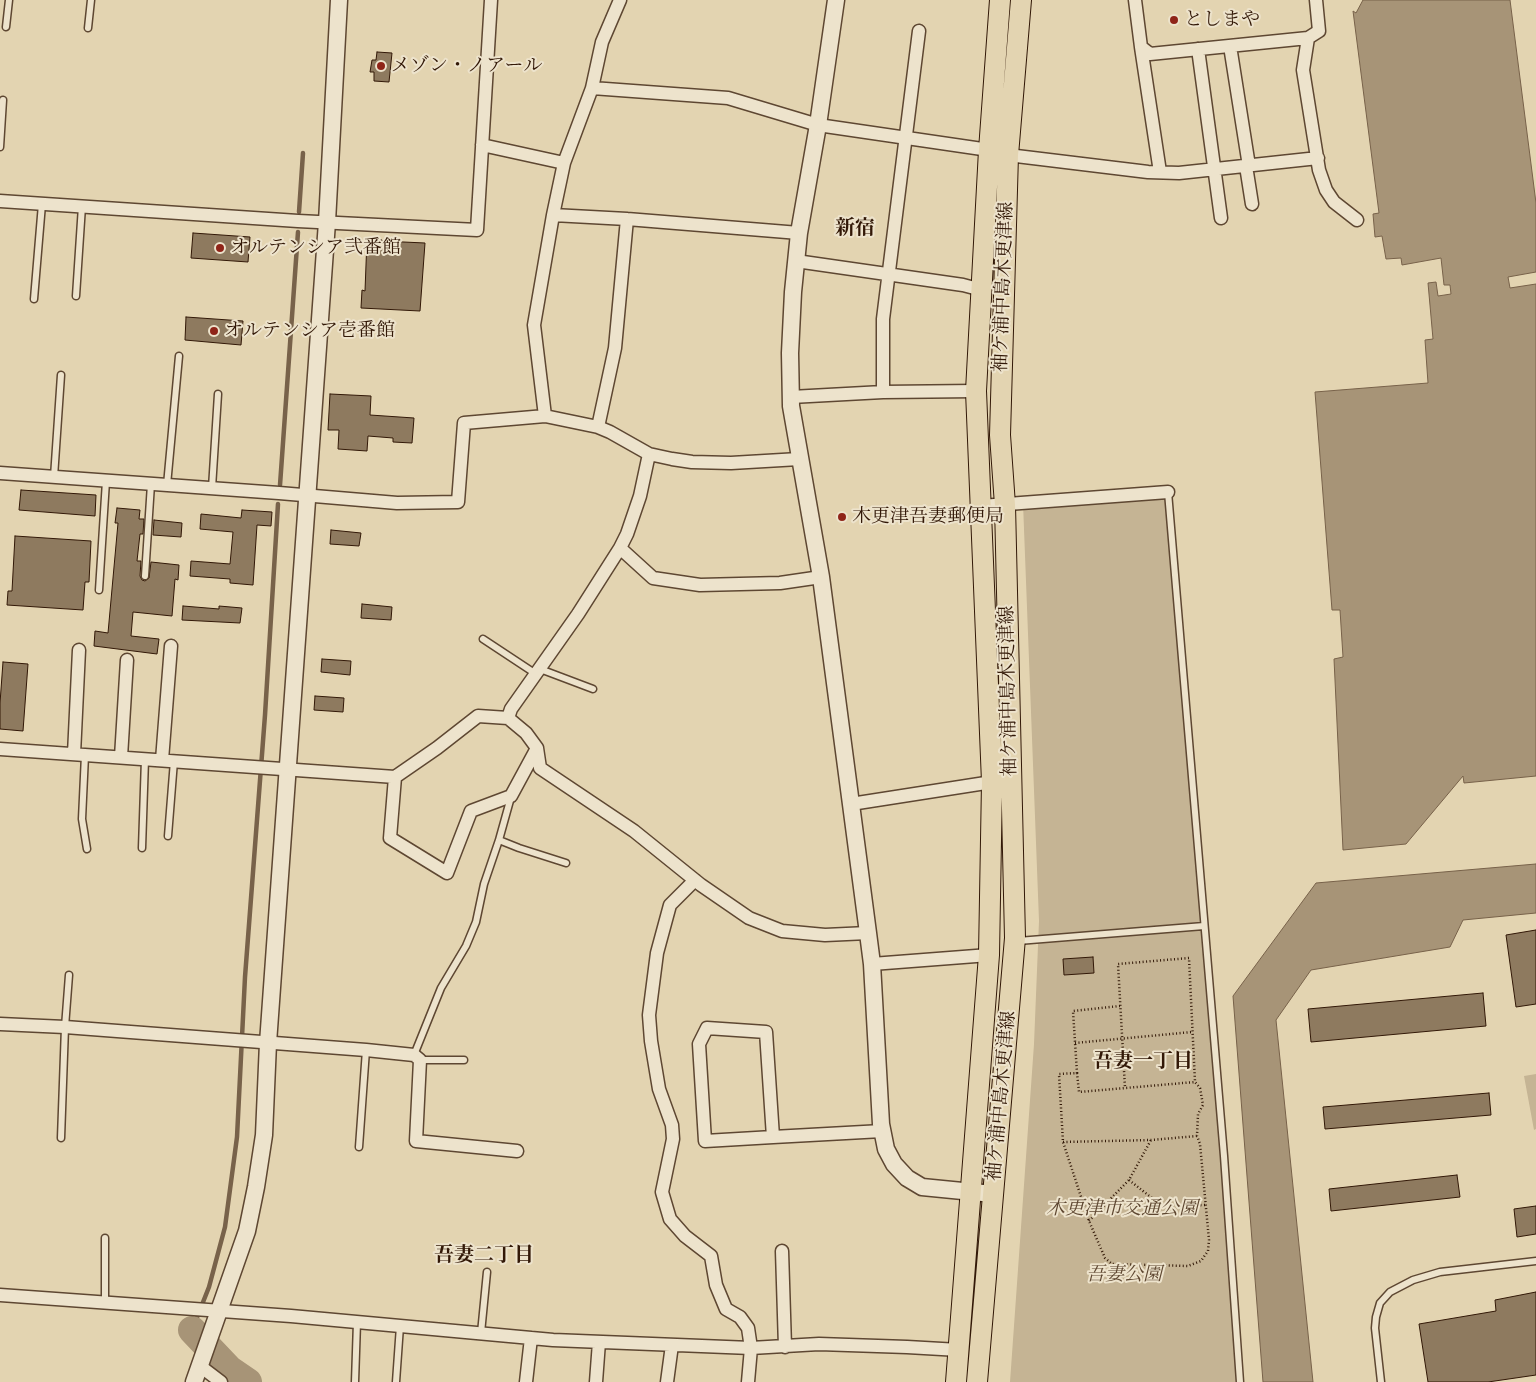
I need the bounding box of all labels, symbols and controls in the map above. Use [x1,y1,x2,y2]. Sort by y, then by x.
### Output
place label: としまや [1184,9,1260,31]
marker: としまや [1168,14,1180,26]
place label: メゾン・ノアール [391,55,542,77]
marker: メゾン・ノアール [375,60,387,72]
street label: 袖ケ浦中島木更津線 [990,201,1018,373]
district label: 新宿 [835,217,875,241]
place label: オルテンシア弐番館 [230,237,401,259]
marker: オルテンシア弐番館 [214,242,226,254]
place label: オルテンシア壱番館 [224,320,395,342]
marker: オルテンシア壱番館 [208,325,220,337]
place label: 木更津吾妻郵便局 [852,506,1004,528]
marker: 木更津吾妻郵便局 [836,511,848,523]
street label: 袖ケ浦中島木更津線 [996,605,1022,777]
street label: 袖ケ浦中島木更津線 [983,1010,1021,1182]
district label: 吾妻一丁目 [1093,1050,1193,1074]
park label: 木更津市交通公園 [1046,1198,1198,1220]
district label: 吾妻二丁目 [434,1244,534,1268]
park label: 吾妻公園 [1086,1264,1162,1286]

